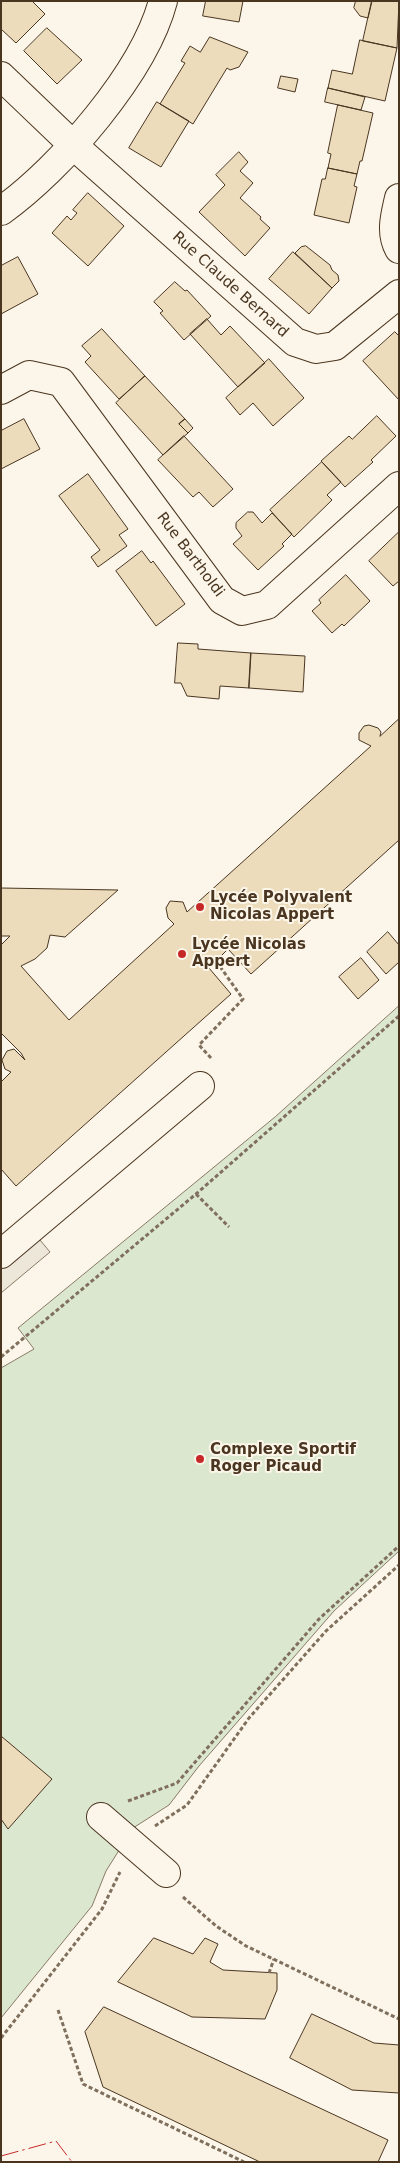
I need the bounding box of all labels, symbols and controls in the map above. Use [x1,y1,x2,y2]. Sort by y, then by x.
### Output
street label: Rue Claude Bernard [168,228,292,342]
street label: Rue Bartholdi [152,509,228,601]
place label: Lycée Polyvalent Nicolas Appert [210,889,352,924]
marker: Lycée Polyvalent Nicolas Appert [194,901,206,913]
place label: Lycée Nicolas Appert [192,936,306,971]
marker: Lycée Nicolas Appert [176,948,188,960]
place label: Complexe Sportif Roger Picaud [210,1441,356,1476]
marker: Complexe Sportif Roger Picaud [194,1453,206,1465]

